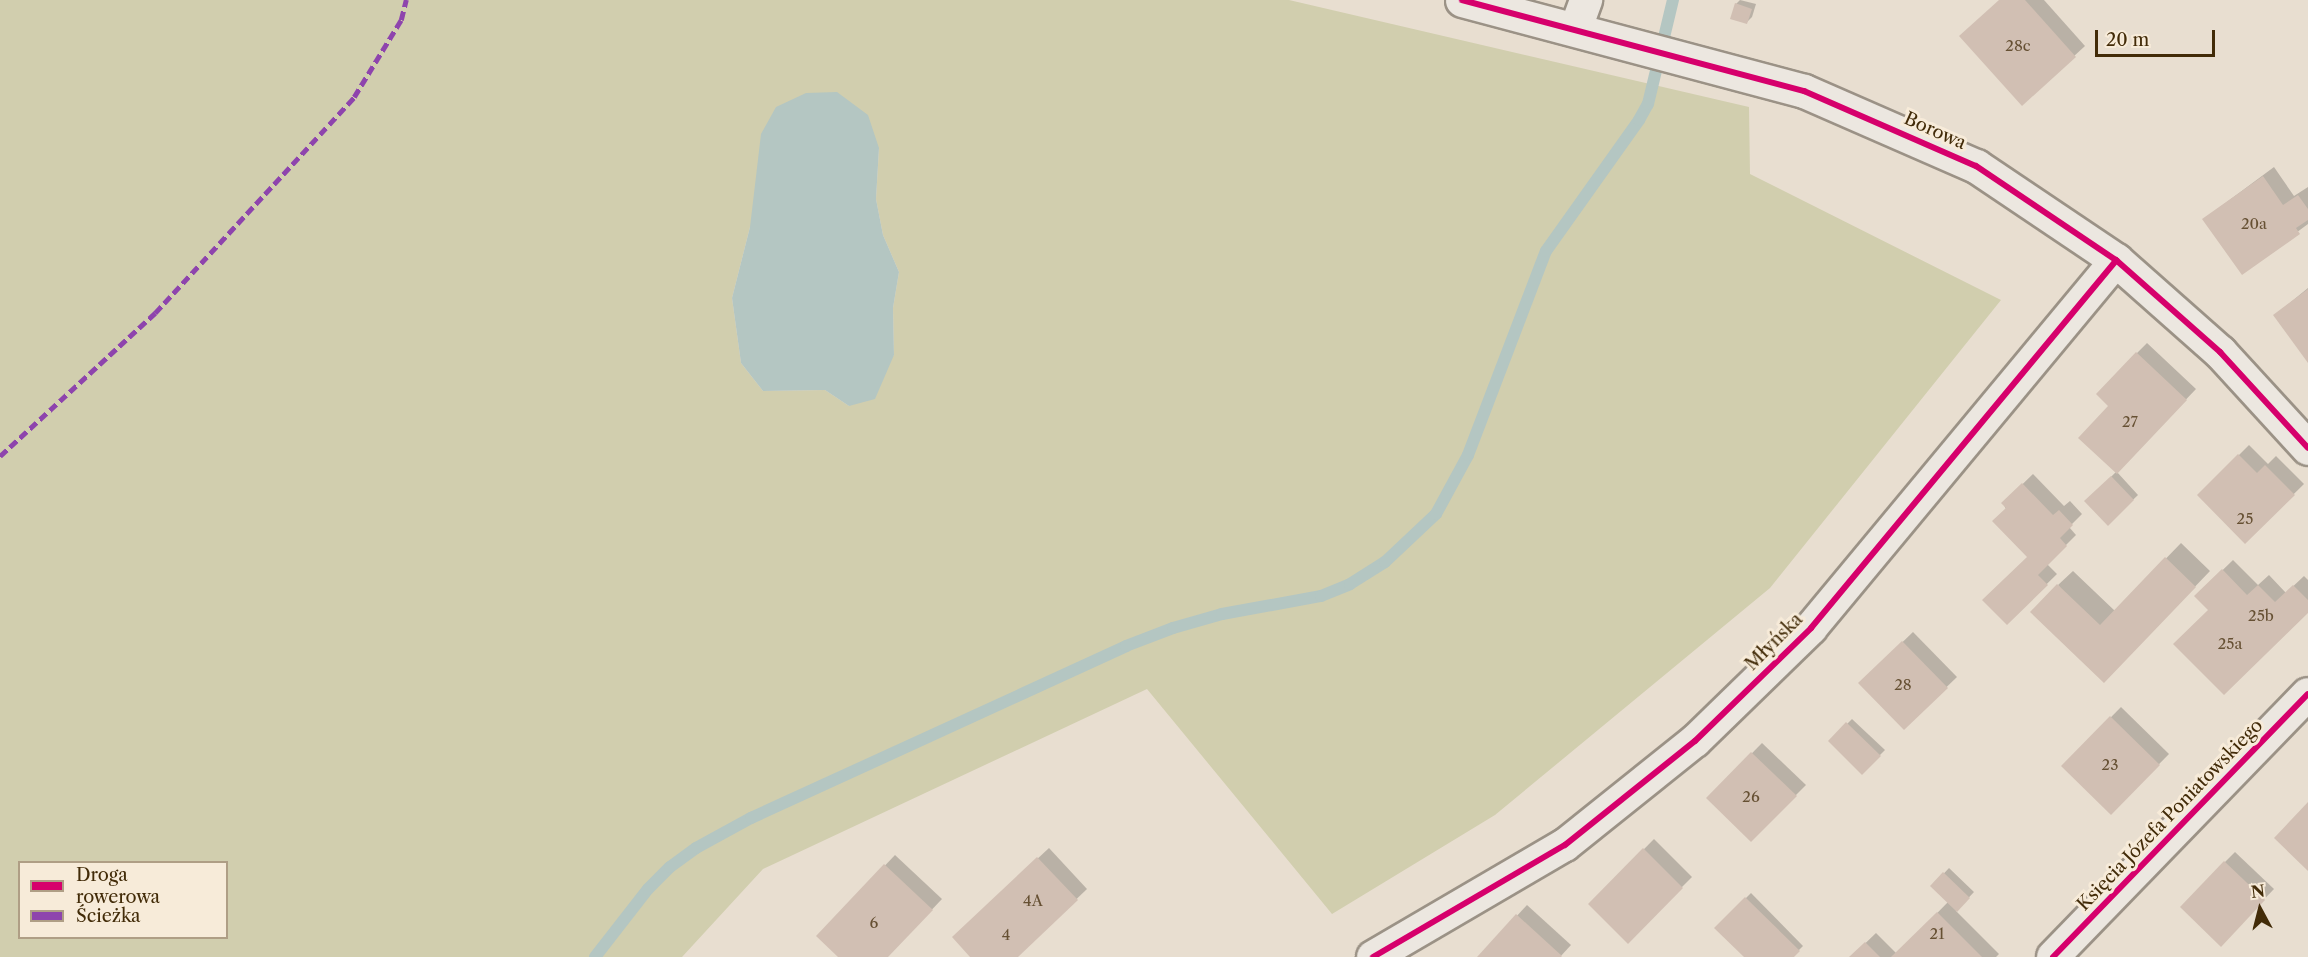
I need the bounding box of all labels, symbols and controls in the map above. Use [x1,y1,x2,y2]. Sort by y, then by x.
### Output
scale bar [2098,18,2218,56]
text: 20 m [2106,29,2149,51]
house number: 28c [2005,37,2031,55]
street label: Borowa [1901,108,1969,154]
house number: 20a [2241,215,2267,233]
house number: 27 [2122,413,2138,431]
house number: 25 [2237,510,2253,528]
house number: 25b [2248,607,2274,625]
street label: Młyńska [1741,609,1807,675]
house number: 25a [2218,635,2242,653]
house number: 28 [1894,676,1912,694]
street label: Księcia Józefa Poniatowskiego [2073,715,2267,915]
house number: 23 [2102,756,2118,774]
house number: 26 [1742,788,1760,806]
legend [18,861,228,939]
text: Droga rowerowa [76,864,160,908]
north arrow [2230,879,2290,939]
text: N [2250,880,2266,902]
house number: 4A [1023,892,1043,910]
text: Ścieżka [76,905,141,927]
house number: 6 [870,914,878,932]
house number: 21 [1930,925,1944,943]
house number: 4 [1002,926,1010,944]

